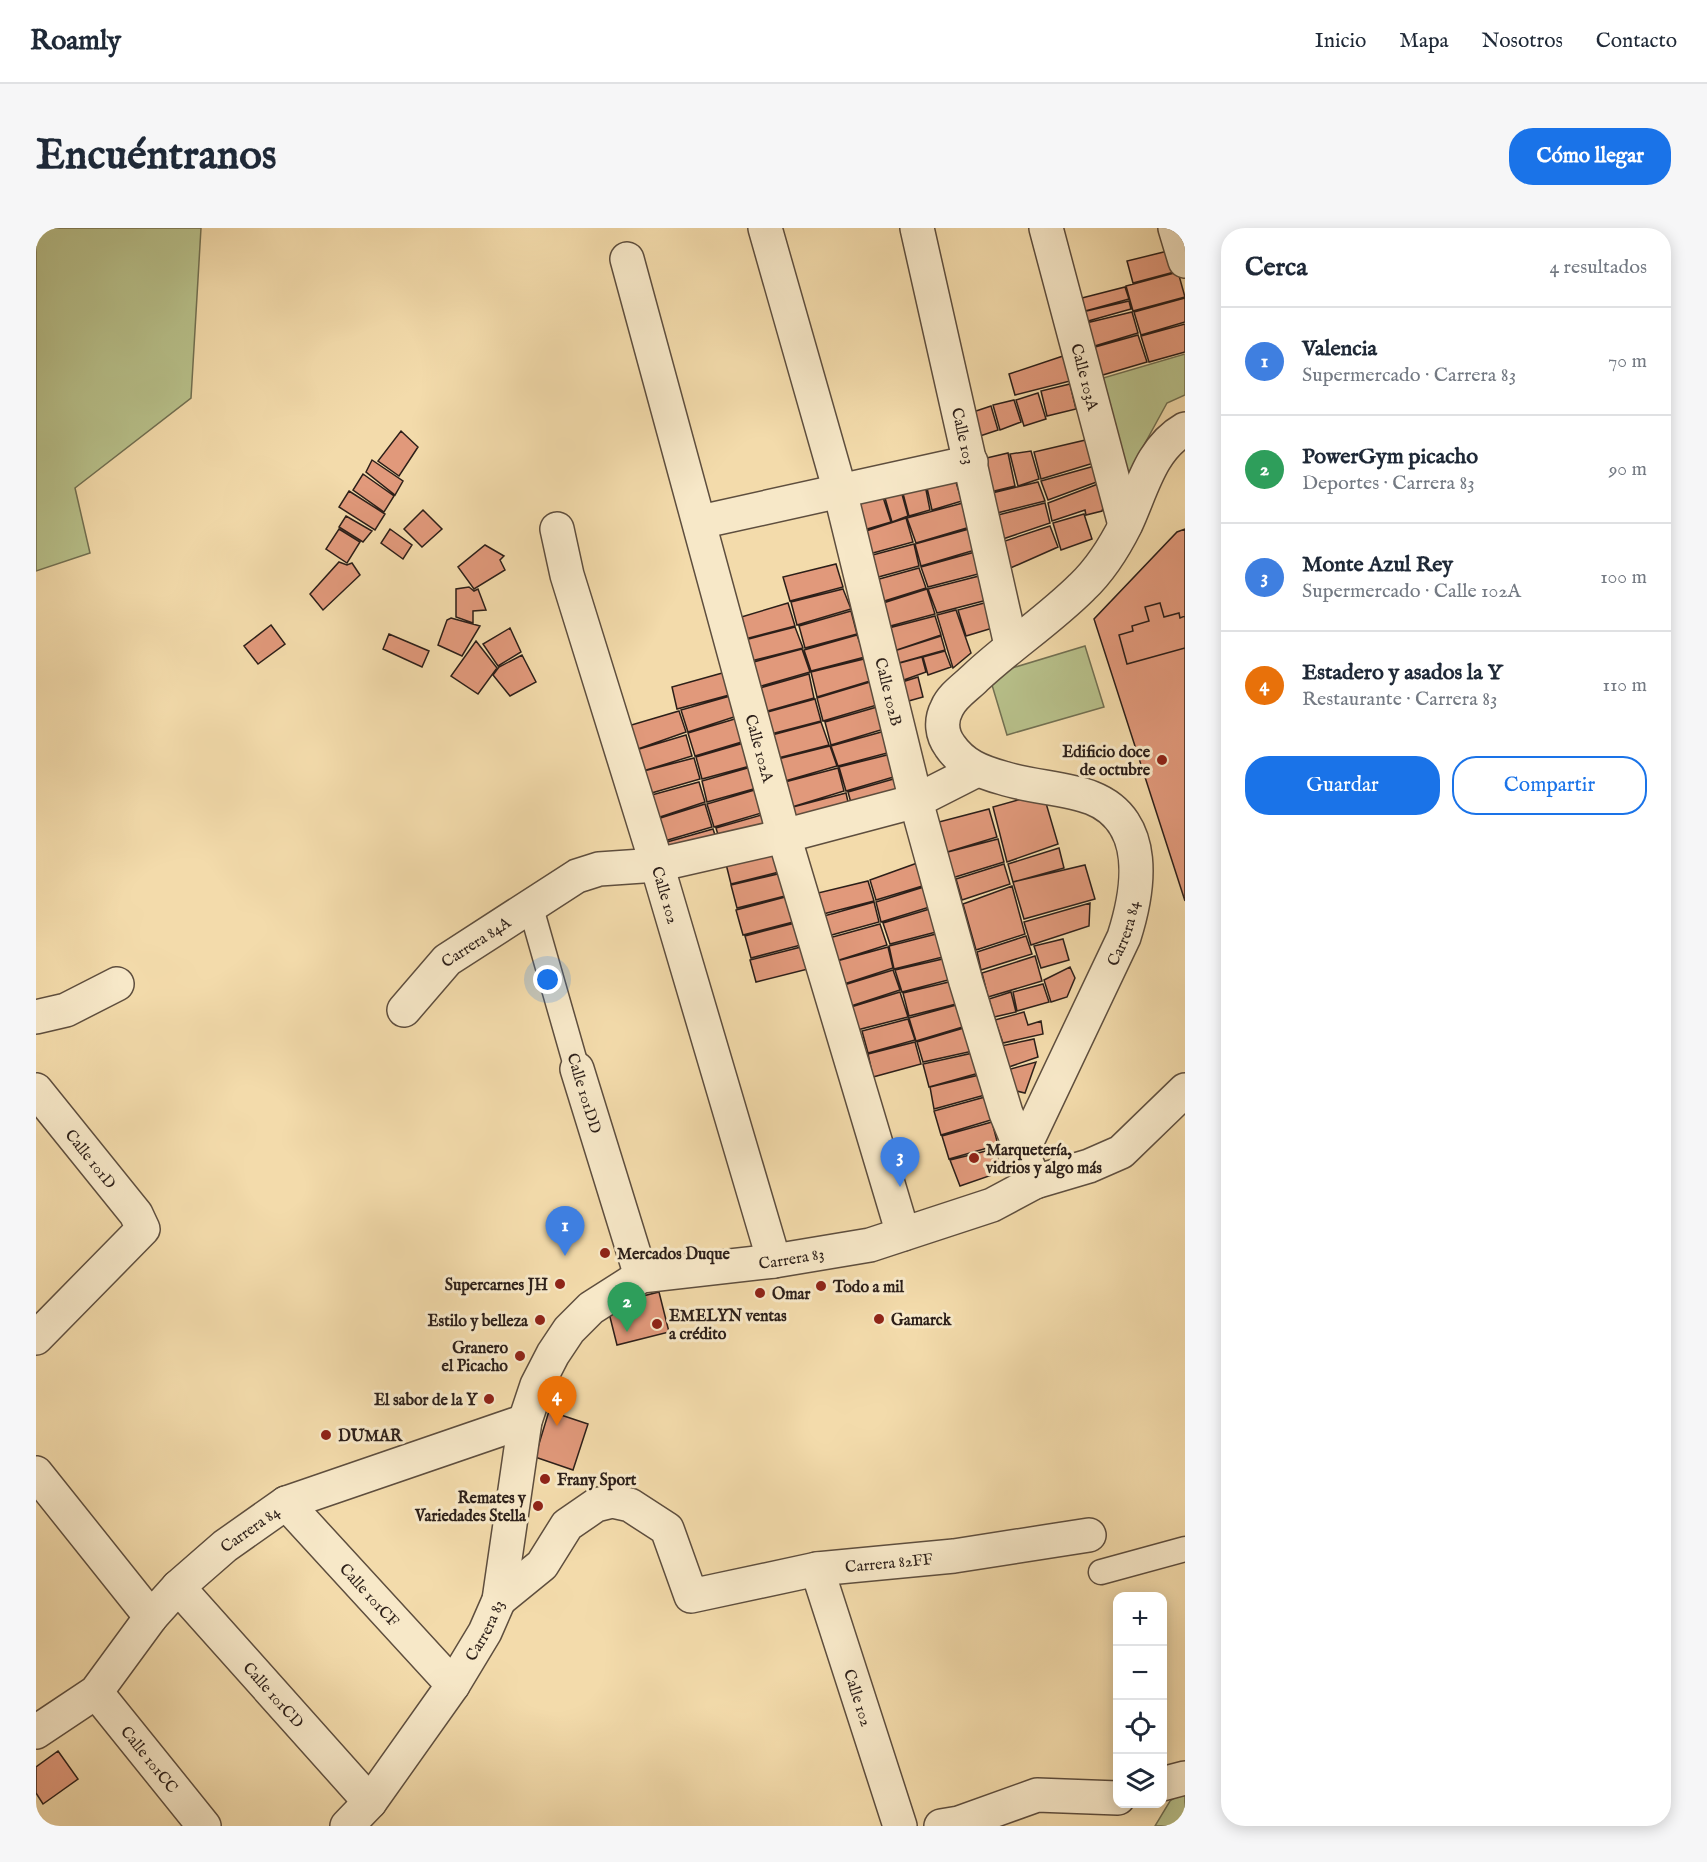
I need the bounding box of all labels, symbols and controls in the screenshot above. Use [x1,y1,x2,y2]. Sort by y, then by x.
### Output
text: Roamly [30,24,121,59]
text: Inicio [1315,28,1366,55]
text: Mapa [1399,28,1449,55]
text: Nosotros [1482,28,1563,55]
text: Contacto [1596,28,1677,55]
button: Cómo llegar [1509,128,1671,185]
text: Encuéntranos [36,130,277,183]
text: Cerca [1245,251,1307,284]
text: 4 resultados [1549,255,1647,280]
text: Valencia [1302,335,1377,363]
street label: Calle 103A [1065,342,1102,414]
text: 1 [1261,349,1268,374]
text: 70 m [1608,349,1647,374]
text: Supermercado · Carrera 83 [1302,363,1516,388]
street label: Calle 103 [946,406,978,467]
text: PowerGym picacho [1302,443,1478,471]
text: 2 [1260,457,1269,482]
text: 90 m [1609,457,1647,482]
text: Deportes · Carrera 83 [1302,471,1475,496]
text: Monte Azul Rey [1302,551,1453,579]
text: 3 [1261,565,1268,590]
text: 100 m [1600,565,1647,590]
text: Supermercado · Calle 102A [1302,579,1521,604]
street label: Calle 102B [869,656,905,728]
text: Estadero y asados la Y [1302,659,1502,687]
text: 4 [1260,673,1269,698]
text: 110 m [1603,673,1647,698]
text: Restaurante · Carrera 83 [1302,687,1497,712]
street label: Calle 102A [739,712,777,786]
place label: Edificio doce de octubre [1062,743,1151,781]
marker: Edificio doce de octubre [1155,753,1169,767]
button: Guardar [1245,756,1440,815]
button: Compartir [1452,756,1647,815]
street label: Calle 102 [646,864,682,927]
street label: Carrera 84 [1104,899,1145,970]
street label: Carrera 84A [438,913,516,973]
your location [533,965,562,994]
street label: Calle 101DD [561,1051,605,1136]
street label: Calle 101D [60,1126,120,1194]
pin: 3 [880,1138,920,1187]
place label: Marquetería, vidrios y algo más [985,1141,1102,1179]
marker: Marquetería, vidrios y algo más [967,1151,981,1165]
pin: 1 [546,1206,584,1256]
place label: Mercados Duque [617,1245,731,1265]
street label: Carrera 83 [758,1245,826,1275]
marker: Mercados Duque [598,1246,612,1260]
place label: Supercarnes JH [445,1276,548,1296]
marker: Supercarnes JH [553,1277,567,1291]
place label: Todo a mil [832,1278,905,1298]
marker: Todo a mil [814,1279,828,1293]
pin: 2 [608,1282,646,1332]
place label: Omar [772,1285,811,1305]
marker: Omar [753,1286,767,1300]
place label: EMELYN ventas a crédito [669,1307,787,1345]
place label: Gamarck [891,1311,952,1331]
place label: Estilo y belleza [427,1312,529,1332]
marker: Gamarck [872,1312,886,1326]
marker: Estilo y belleza [533,1313,547,1327]
marker: EMELYN ventas a crédito [650,1317,664,1331]
place label: Granero el Picacho [442,1339,508,1377]
marker: Granero el Picacho [513,1349,527,1363]
pin: 4 [538,1376,576,1426]
place label: El sabor de la Y [374,1391,478,1411]
marker: El sabor de la Y [482,1392,496,1406]
place label: DUMAR [338,1427,403,1447]
marker: DUMAR [319,1428,333,1442]
place label: Frany Sport [557,1471,637,1491]
marker: Frany Sport [538,1472,552,1486]
place label: Remates y Variedades Stella [414,1489,527,1527]
marker: Remates y Variedades Stella [531,1499,545,1513]
street label: Carrera 84 [217,1502,284,1558]
street label: Carrera 82FF [844,1550,934,1578]
street label: Calle 101CF [334,1560,402,1632]
map controls [1113,1592,1167,1808]
button: + [1113,1592,1167,1646]
street label: Carrera 83 [462,1597,510,1665]
button: − [1113,1646,1167,1700]
street label: Calle 101CD [238,1659,307,1733]
street label: Calle 102 [838,1667,875,1729]
button: locate [1113,1700,1167,1754]
street label: Calle 101CC [115,1723,181,1798]
button: layers [1113,1754,1167,1808]

